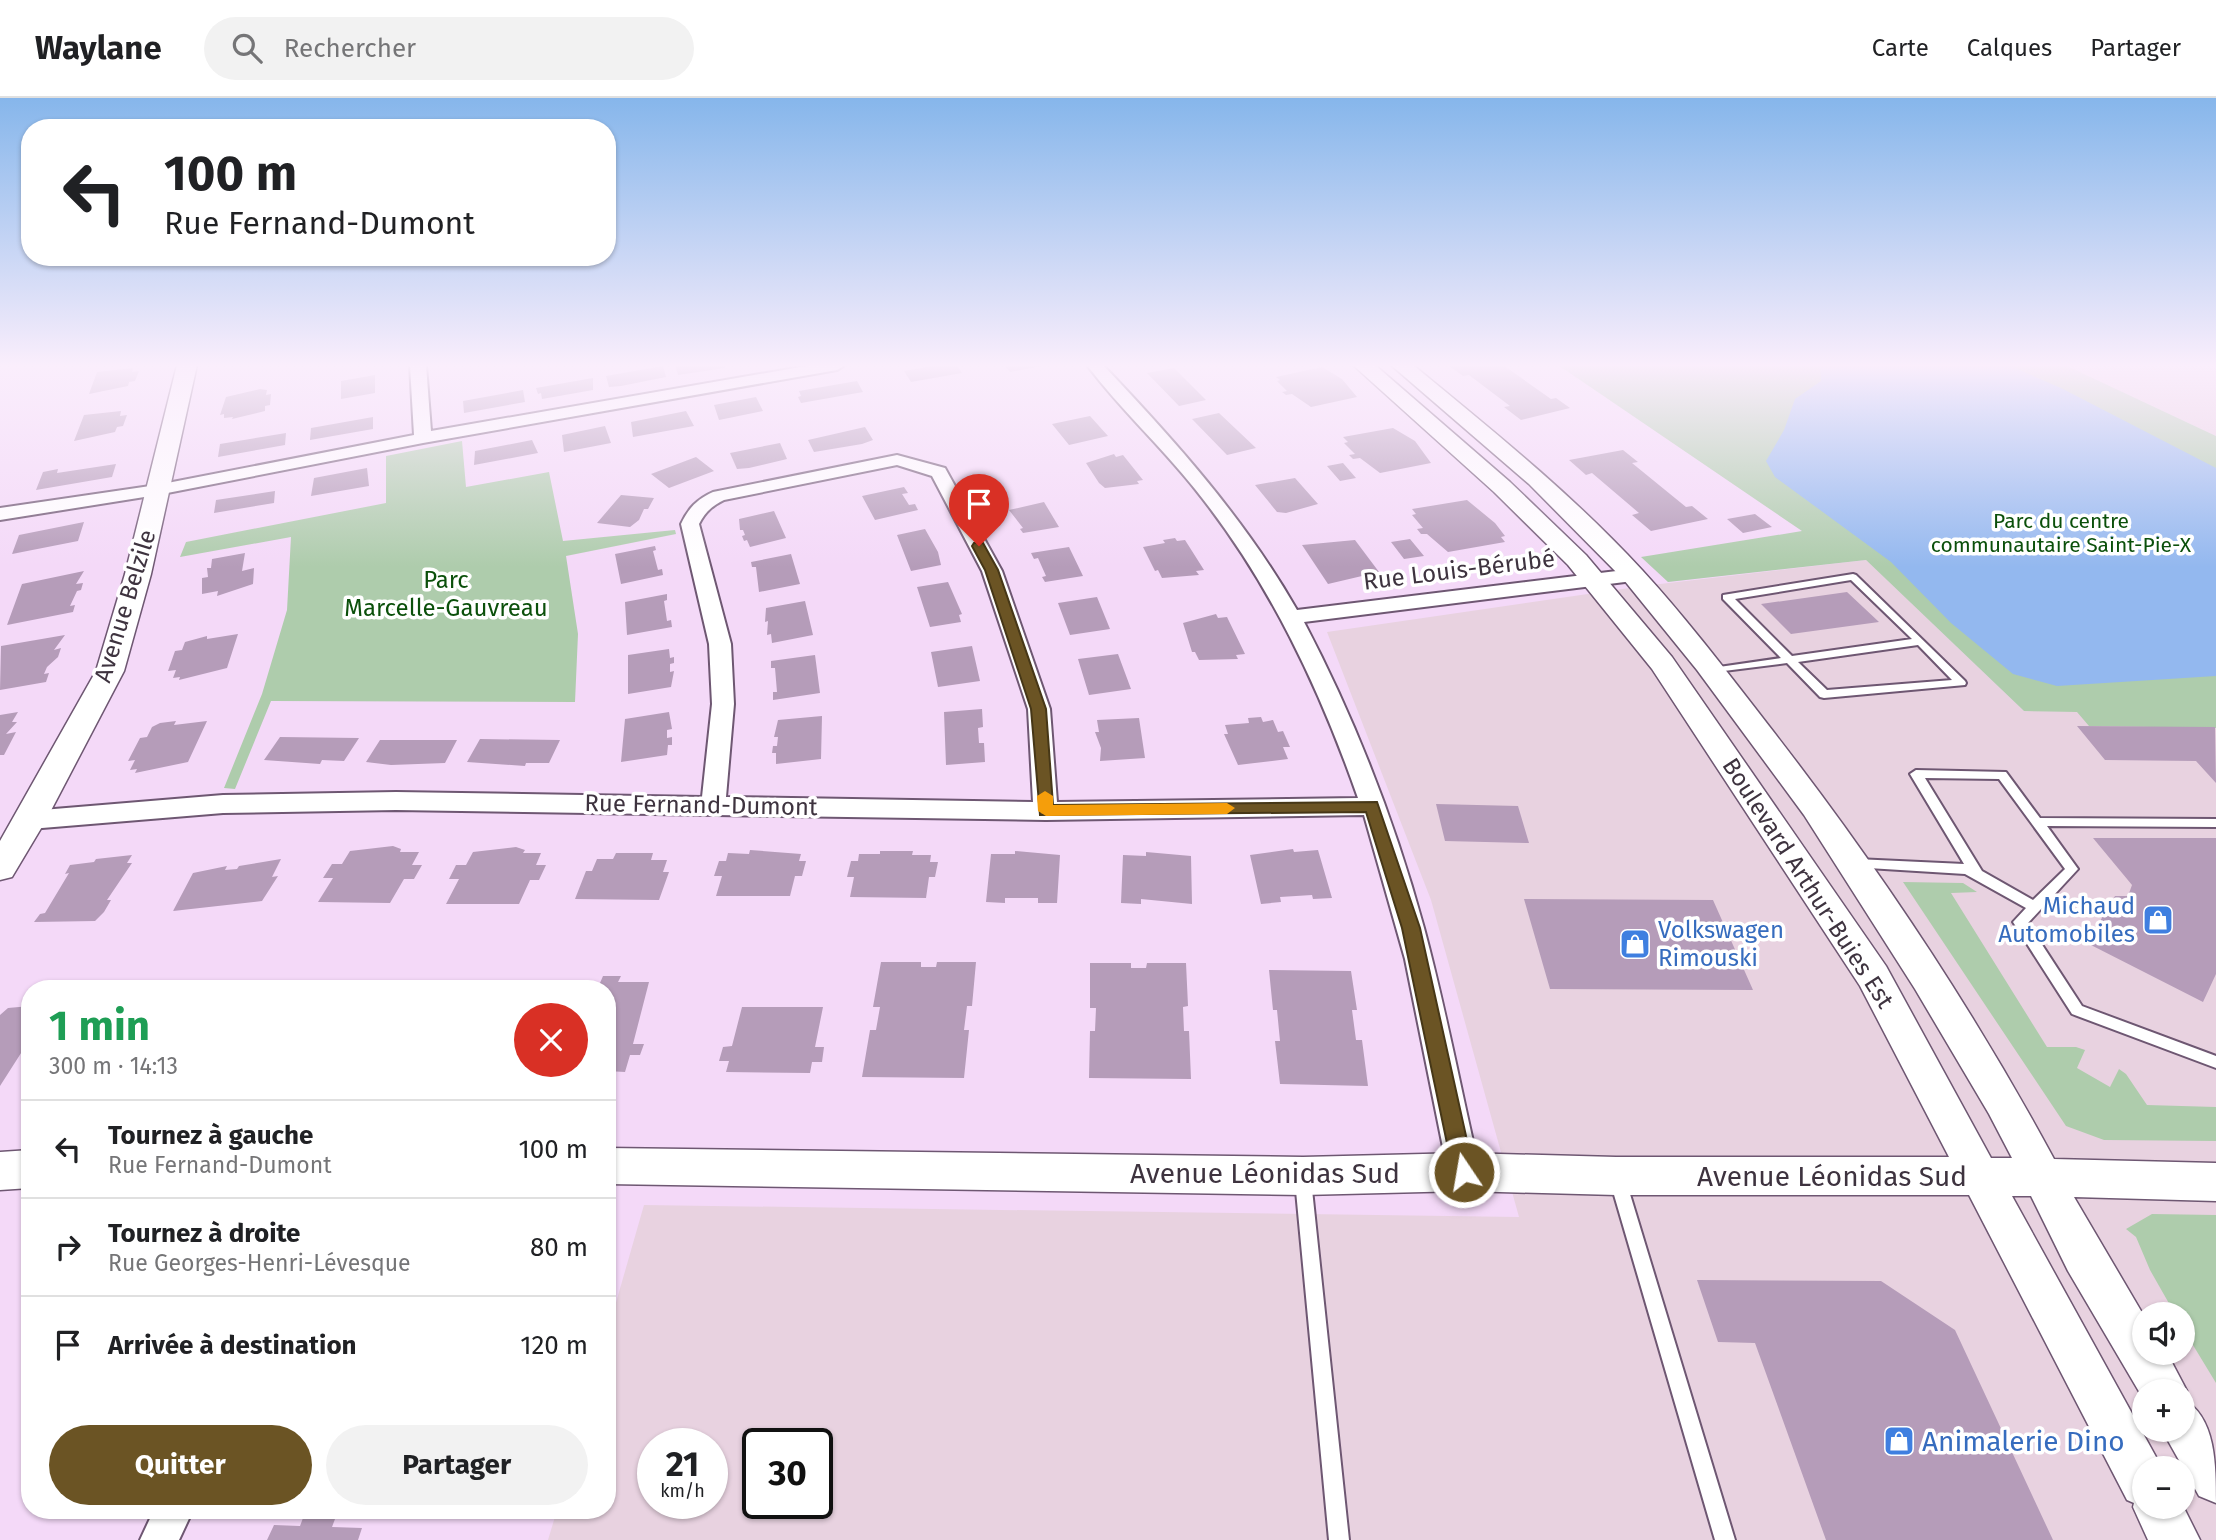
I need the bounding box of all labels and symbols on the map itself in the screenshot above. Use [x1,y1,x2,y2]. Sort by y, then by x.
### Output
pin [949,474,1009,546]
park label: Parc du centre communautaire Saint-Pie-X [1931,508,2192,558]
street label: Avenue Belzile [88,526,162,686]
street label: Rue Louis-Bérubé [1362,544,1556,596]
park label: Parc Marcelle-Gauvreau [344,566,548,622]
street label: Boulevard Arthur-Buies Est [1717,753,1900,1014]
street label: Rue Fernand-Dumont [584,789,818,821]
place label: Michaud Automobiles [1998,892,2135,948]
shop icon: Michaud Automobiles [2141,903,2175,937]
place label: Volkswagen Rimouski [1658,916,1784,972]
shop icon: Volkswagen Rimouski [1618,927,1652,961]
position arrow [1427,1135,1501,1209]
street label: Avenue Léonidas Sud [1130,1157,1400,1190]
street label: Avenue Léonidas Sud [1697,1160,1967,1193]
shop icon: Animalerie Dino [1882,1424,1916,1458]
place label: Animalerie Dino [1922,1425,2125,1458]
speed limit sign: 30 [742,1428,833,1519]

